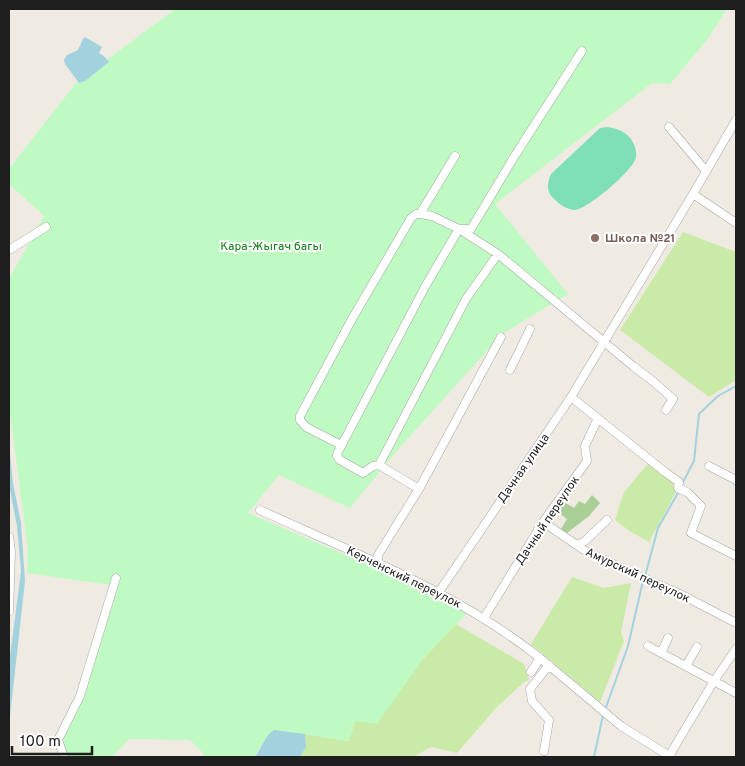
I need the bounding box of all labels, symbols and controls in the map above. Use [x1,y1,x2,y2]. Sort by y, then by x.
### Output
place label: Школа №21 [605,231,675,247]
marker: Школа №21 [589,232,601,244]
park label: Кара-Жыгач багы [220,239,322,255]
street label: Дачная улица [494,431,554,506]
street label: Дачный переулок [512,473,584,568]
street label: Керченский переулок [344,543,464,613]
street label: Амурский переулок [583,545,693,607]
scale bar [12,724,92,756]
text: 100 m [20,733,61,752]

